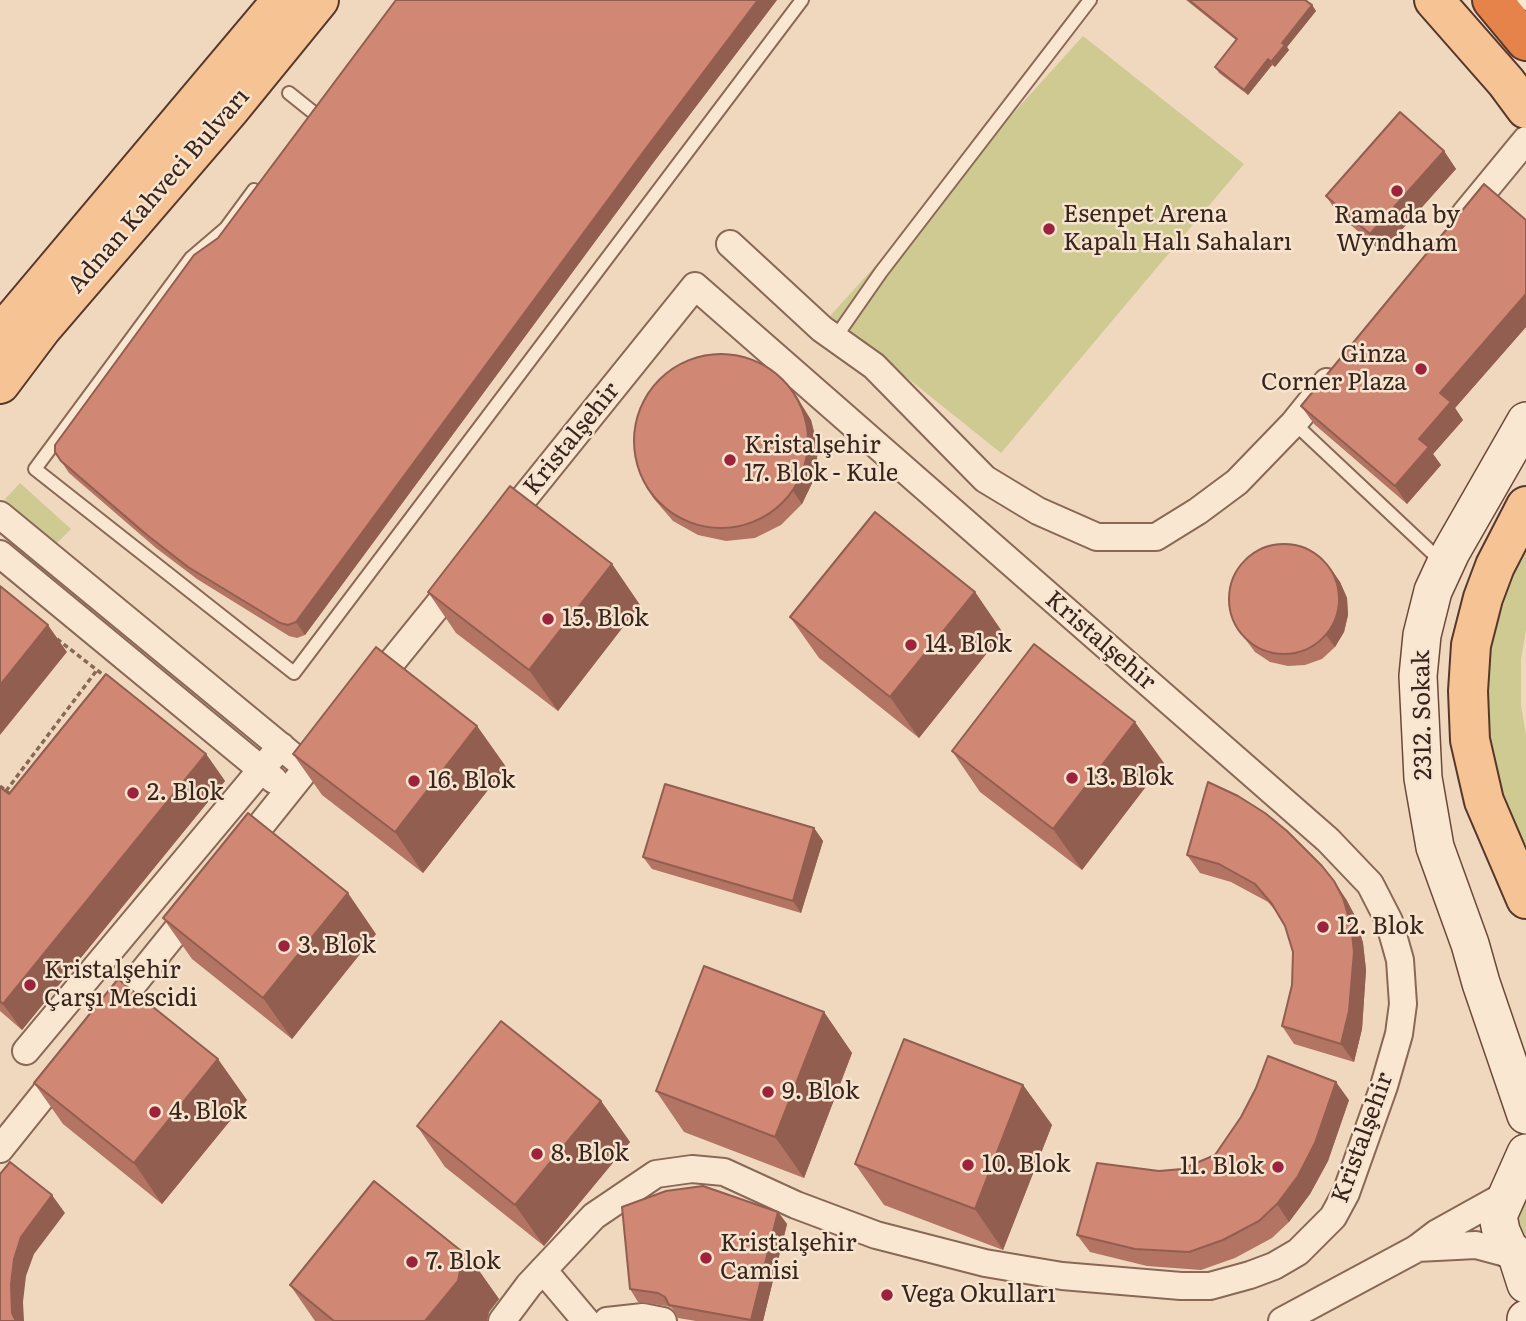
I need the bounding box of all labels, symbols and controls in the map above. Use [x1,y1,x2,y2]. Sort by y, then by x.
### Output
street label: Adnan Kahveci Bulvarı [62,83,256,299]
marker: Ramada by Wyndham [1389,183,1405,199]
place label: Esenpet Arena Kapalı Halı Sahaları [1063,201,1292,257]
place label: Ramada by Wyndham [1334,202,1460,258]
marker: Esenpet Arena Kapalı Halı Sahaları [1041,221,1057,237]
place label: Ginza Corner Plaza [1261,341,1407,397]
marker: Ginza Corner Plaza [1413,361,1429,377]
street label: Kristalşehir [518,377,626,501]
place label: Kristalşehir 17. Blok - Kule [744,432,898,488]
marker: Kristalşehir 17. Blok - Kule [722,452,738,468]
street label: Kristalşehir [1039,585,1161,697]
place label: 15. Blok [562,605,649,633]
marker: 15. Blok [540,611,556,627]
place label: 14. Blok [925,631,1012,659]
marker: 14. Blok [903,637,919,653]
street label: 2312. Sokak [1407,650,1439,780]
place label: 13. Blok [1086,764,1174,792]
place label: 16. Blok [428,767,515,795]
marker: 13. Blok [1064,770,1080,786]
marker: 16. Blok [406,773,422,789]
place label: 2. Blok [147,779,224,807]
marker: 2. Blok [125,785,141,801]
place label: 12. Blok [1337,913,1424,941]
marker: 12. Blok [1315,919,1331,935]
place label: 3. Blok [298,932,376,960]
marker: 3. Blok [276,938,292,954]
place label: Kristalşehir Çarşı Mescidi [44,957,197,1013]
marker: Kristalşehir Çarşı Mescidi [22,977,38,993]
street label: Kristalşehir [1326,1069,1400,1207]
place label: 9. Blok [782,1078,859,1106]
marker: 9. Blok [760,1084,776,1100]
place label: 4. Blok [169,1098,247,1126]
marker: 4. Blok [147,1104,163,1120]
place label: 8. Blok [551,1140,629,1168]
marker: 8. Blok [529,1146,545,1162]
place label: 10. Blok [982,1151,1070,1179]
place label: 11. Blok [1180,1153,1264,1181]
marker: 10. Blok [960,1157,976,1173]
marker: 11. Blok [1270,1159,1286,1175]
place label: Kristalşehir Camisi [720,1230,857,1286]
place label: 7. Blok [426,1248,501,1276]
marker: Kristalşehir Camisi [698,1250,714,1266]
marker: 7. Blok [404,1254,420,1270]
place label: Vega Okulları [901,1281,1055,1309]
marker: Vega Okulları [879,1287,895,1303]

